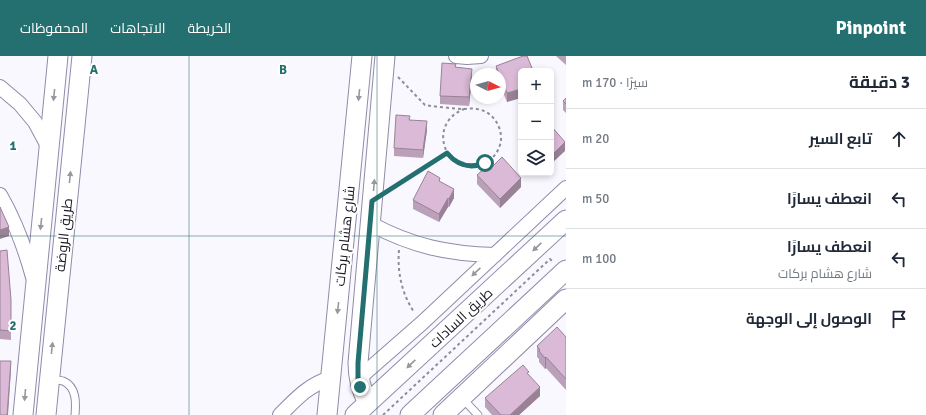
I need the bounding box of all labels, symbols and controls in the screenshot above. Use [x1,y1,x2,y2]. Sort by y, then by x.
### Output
text: Pinpoint [835,16,906,40]
text: المحفوظات [20,20,88,37]
text: الاتجاهات [110,20,166,37]
text: الخريطة [188,20,231,37]
text: A [90,62,99,78]
text: B [279,62,287,78]
north arrow [470,68,506,104]
map controls [518,68,554,176]
button: + [518,68,554,104]
text: 3 دقيقة [849,72,910,93]
text: سيرًا · 170 m [582,75,648,91]
one-way arrow [51,89,57,101]
one-way arrow [355,89,362,101]
button: − [518,104,554,140]
icon: ahead [888,128,910,150]
text: تابع السير [809,130,872,148]
text: 20 m [582,131,609,147]
text: 1 [9,138,17,154]
button: layers [518,140,554,176]
route start [476,154,494,172]
one-way arrow [66,171,73,183]
one-way arrow [370,179,377,191]
street label: شارع هشام بركات [331,185,360,287]
icon: left [888,188,910,210]
text: انعطف يسارًا [787,190,872,208]
text: 50 m [582,191,609,207]
street label: طريق الروضة [52,197,76,273]
one-way arrow [38,218,44,230]
text: انعطف يسارًا [787,238,872,256]
one-way arrow [533,242,542,251]
icon: left [888,248,910,270]
text: 100 m [582,251,616,267]
text: شارع هشام بركات [778,266,872,282]
one-way arrow [471,267,481,277]
street label: طريق السادات [426,284,496,352]
one-way arrow [335,302,341,314]
icon: arrive [888,308,910,330]
text: الوصول إلى الوجهة [746,310,872,328]
text: 2 [9,318,17,334]
one-way arrow [49,342,56,354]
one-way arrow [406,359,416,368]
route end [351,378,369,396]
one-way arrow [22,389,28,401]

